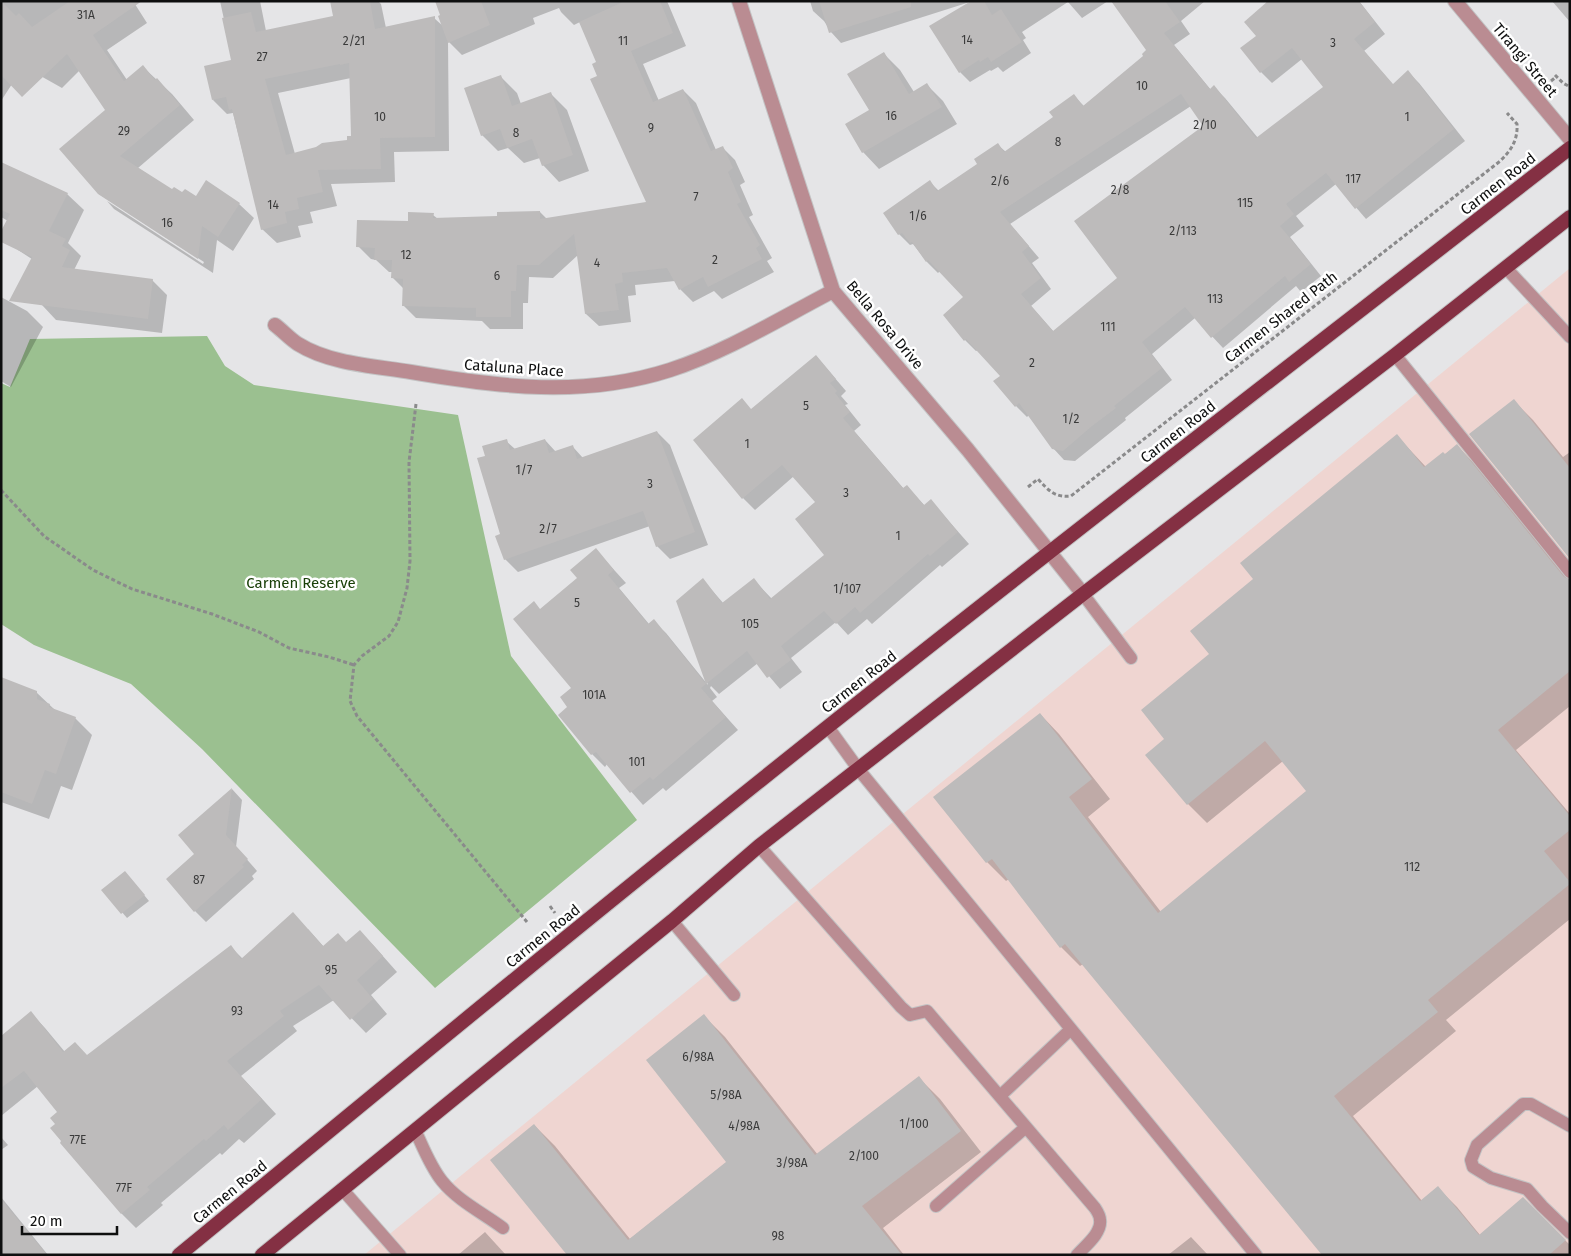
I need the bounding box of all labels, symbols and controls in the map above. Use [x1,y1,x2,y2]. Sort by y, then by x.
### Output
house number: 31A [77,8,95,22]
street label: Tirangi Street [1489,19,1561,101]
house number: 14 [961,33,973,47]
house number: 2/21 [343,34,365,48]
house number: 11 [618,34,628,48]
house number: 3 [1330,36,1336,50]
house number: 27 [256,50,268,64]
house number: 10 [1136,79,1148,93]
house number: 16 [885,109,897,123]
house number: 10 [374,110,386,124]
house number: 1 [1404,110,1410,124]
house number: 2/10 [1193,118,1217,132]
house number: 9 [648,121,654,135]
house number: 29 [118,124,130,138]
house number: 8 [513,126,520,140]
house number: 8 [1055,135,1062,149]
street label: Carmen Road [1457,149,1539,219]
house number: 117 [1345,172,1361,186]
house number: 2/6 [991,174,1009,188]
house number: 2/8 [1111,183,1130,197]
house number: 7 [693,190,699,204]
house number: 115 [1237,196,1253,210]
house number: 14 [267,198,279,212]
house number: 1/6 [909,209,927,223]
house number: 16 [161,216,173,230]
house number: 2/113 [1169,224,1197,238]
house number: 12 [400,248,412,262]
house number: 2 [712,253,718,267]
house number: 4 [594,256,601,270]
street label: Carmen Shared Path [1221,267,1341,367]
house number: 6 [494,269,500,283]
street label: Bella Rosa Drive [843,277,927,373]
house number: 113 [1207,292,1223,306]
house number: 111 [1100,320,1116,334]
street label: Cataluna Place [464,356,564,380]
house number: 2 [1029,356,1035,370]
street label: Carmen Road [1137,397,1219,467]
house number: 5 [803,399,809,413]
house number: 1/2 [1063,412,1080,426]
house number: 1 [744,437,750,451]
house number: 1/7 [516,463,532,477]
house number: 3 [647,477,653,491]
house number: 3 [843,486,849,500]
house number: 2/7 [539,522,557,536]
house number: 1 [895,529,901,543]
park label: Carmen Reserve [246,574,356,592]
house number: 1/107 [833,582,861,596]
house number: 5 [574,596,580,610]
house number: 105 [741,617,759,631]
street label: Carmen Road [818,647,900,717]
house number: 101A [582,688,606,702]
house number: 101 [629,755,645,769]
house number: 112 [1404,860,1420,874]
house number: 87 [193,873,205,887]
street label: Carmen Road [502,900,584,972]
house number: 95 [325,963,337,977]
house number: 93 [231,1004,243,1018]
house number: 6/98A [682,1050,714,1064]
house number: 5/98A [710,1088,742,1102]
house number: 1/100 [899,1117,929,1131]
house number: 4/98A [728,1119,760,1133]
house number: 77E [69,1133,87,1147]
house number: 2/100 [849,1149,879,1163]
street label: Carmen Road [189,1156,271,1228]
house number: 3/98A [776,1156,808,1170]
house number: 77F [116,1181,132,1195]
scale bar [22,1204,118,1236]
text: 20 m [30,1212,63,1230]
house number: 98 [772,1229,785,1243]

